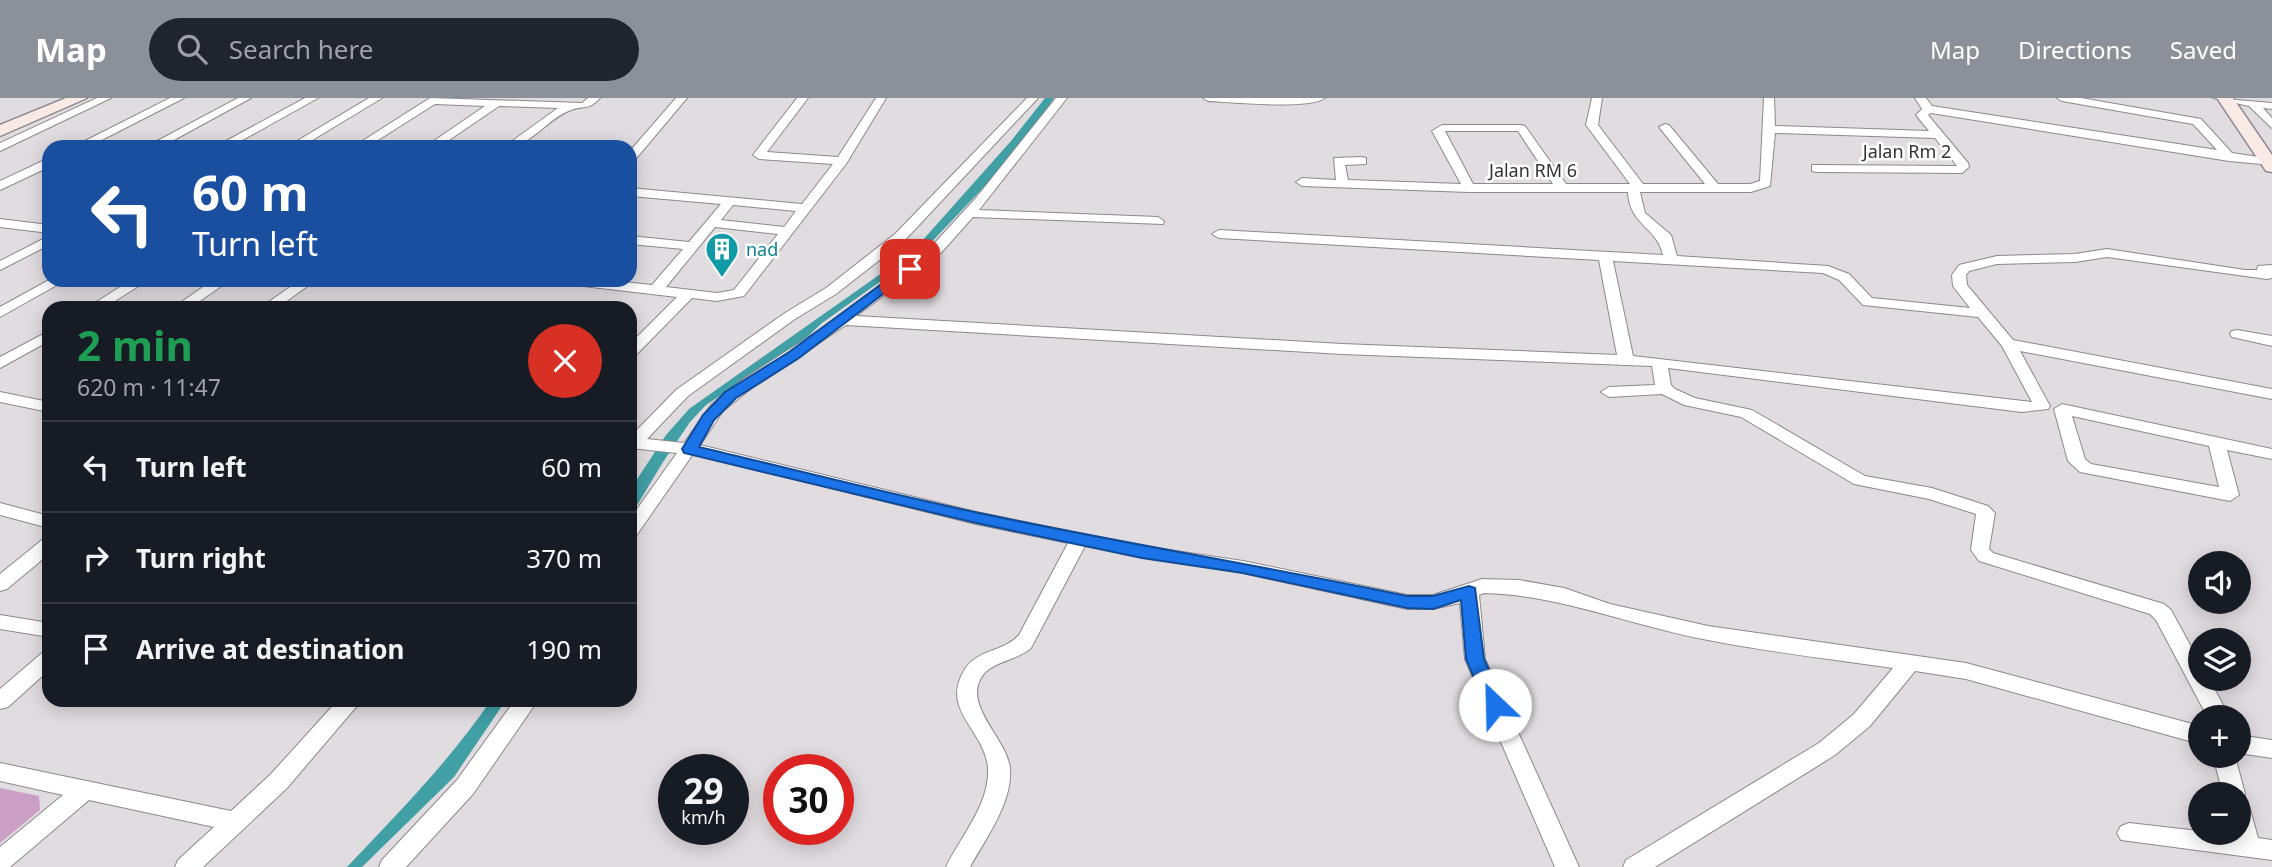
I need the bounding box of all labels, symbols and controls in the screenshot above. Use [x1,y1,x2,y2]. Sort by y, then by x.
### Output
search box [149,18,639,81]
text: Map [35,27,107,72]
icon: search [173,30,211,68]
text: Search here [229,31,373,67]
text: Map [1930,33,1980,66]
text: Directions [2018,33,2132,66]
text: Saved [2170,33,2237,66]
street label: Jalan Rm 2 [1861,139,1951,163]
street label: Jalan RM 6 [1487,158,1577,182]
text: 60 m [192,159,309,225]
icon: left [77,168,168,259]
text: Turn left [192,222,318,265]
building icon: nad [703,230,741,279]
place label: nad [746,237,778,261]
pin [880,239,940,299]
icon: arrive [891,250,929,288]
text: 2 min [77,316,193,373]
button: close [528,324,602,398]
text: 620 m · 11:47 [77,371,221,403]
icon: left [77,448,115,486]
text: Turn left [136,449,247,485]
text: 60 m [541,449,602,485]
icon: right [77,539,115,577]
text: Turn right [136,540,266,576]
text: 370 m [526,540,602,576]
map controls [2188,551,2251,845]
button: sound [2188,551,2251,614]
button: layers [2188,628,2251,691]
icon: arrive [77,630,115,668]
text: Arrive at destination [136,631,405,667]
text: 190 m [526,631,602,667]
position arrow [1458,668,1532,742]
button: + [2188,705,2251,768]
speed limit sign: 30 [763,754,854,845]
text: 29 [683,767,724,814]
button: − [2188,782,2251,845]
text: km/h [681,805,726,829]

